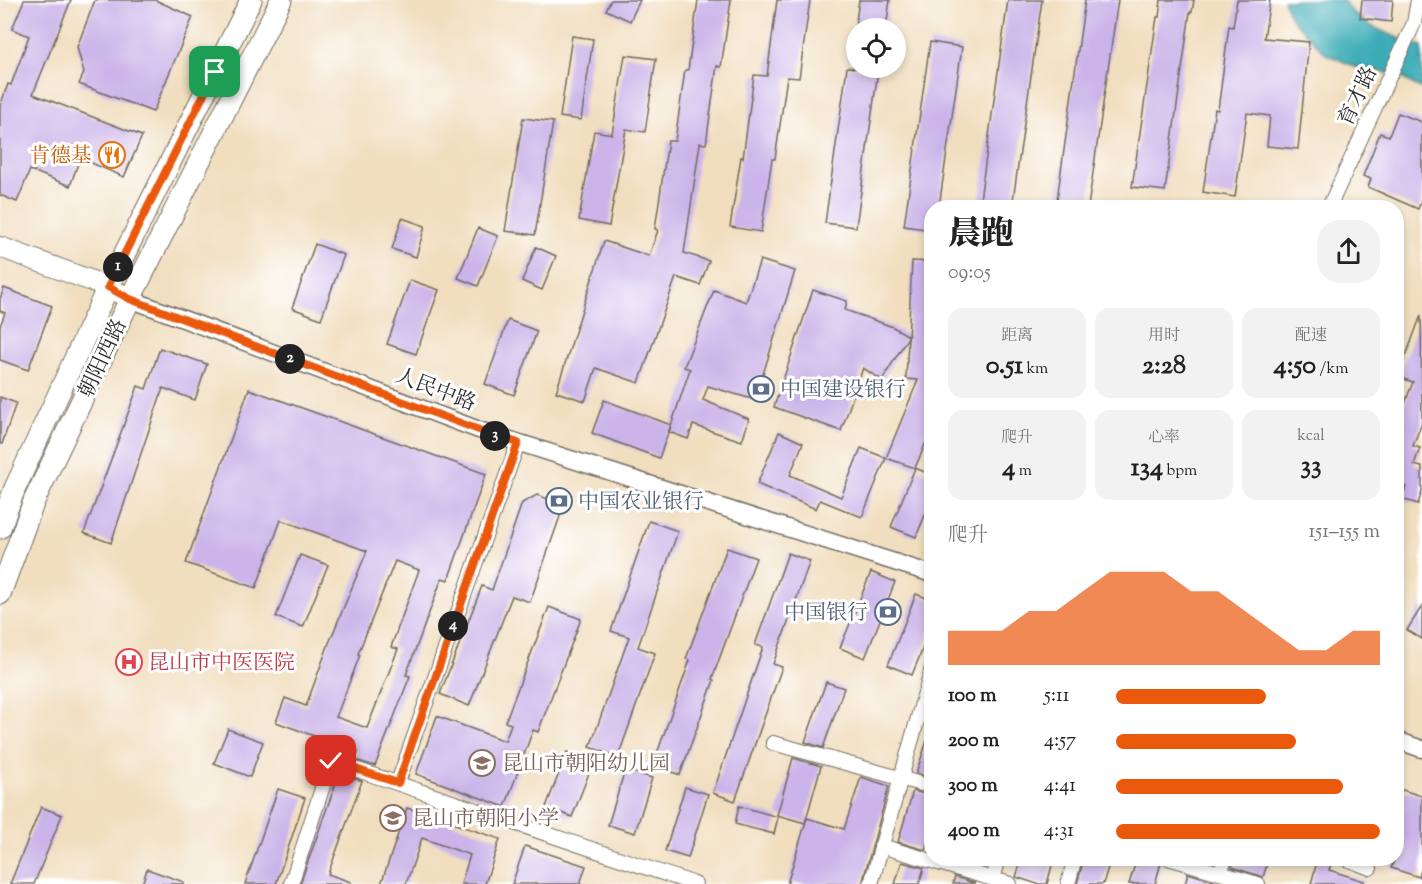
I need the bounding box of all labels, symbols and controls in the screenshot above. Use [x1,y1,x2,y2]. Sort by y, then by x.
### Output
map controls [846,18,906,78]
button: locate [846,18,906,78]
pin [189,46,240,97]
icon: arrive [198,55,231,88]
street label: 育才路 [1332,62,1386,132]
restaurant icon: 肯德基 [97,140,127,170]
place label: 肯德基 [29,142,92,172]
text: 晨跑 [948,212,1014,260]
button: share [1317,220,1380,283]
pin: 1 [103,252,133,282]
text: 1 [115,255,121,278]
text: 09:05 [948,259,991,288]
street label: 朝阳西路 [72,314,135,403]
text: 距离 [1001,325,1033,348]
text: 用时 [1148,325,1180,348]
text: 配速 [1295,325,1327,348]
pin: 2 [275,344,305,374]
text: 2 [286,347,294,370]
text: 0.51 [986,348,1023,385]
text: 2:28 [1142,348,1186,385]
text: 4:50 [1274,348,1316,385]
text: km [1023,358,1048,381]
text: /km [1316,358,1348,381]
street label: 人民中路 [391,362,480,420]
bank icon: 中国建设银行 [746,374,776,404]
place label: 中国建设银行 [780,376,906,406]
pin: 3 [480,421,510,451]
text: 3 [492,424,498,447]
text: kcal [1297,425,1325,448]
text: 爬升 [1001,427,1033,450]
text: 心率 [1148,427,1180,450]
text: 33 [1300,448,1322,485]
text: 4 [1002,450,1015,487]
text: 134 [1131,450,1163,487]
text: m [1015,460,1032,483]
text: bpm [1163,460,1197,483]
bank icon: 中国农业银行 [544,486,574,516]
place label: 中国农业银行 [578,488,704,518]
text: 151–155 m [1309,518,1380,547]
text: 爬升 [948,522,988,551]
bank icon: 中国银行 [873,597,903,627]
place label: 中国银行 [784,599,868,629]
pin: 4 [438,611,468,641]
text: 4 [449,614,457,637]
hospital icon: 昆山市中医医院 [114,647,144,677]
place label: 昆山市中医医院 [148,649,295,679]
text: 100 m [948,682,997,711]
text: 5:11 [1044,682,1070,711]
text: 200 m [948,727,999,756]
text: 4:57 [1044,727,1076,756]
pin [305,735,356,786]
icon: check [314,744,347,777]
school or university icon: 昆山市朝阳幼儿园 [467,748,497,778]
place label: 昆山市朝阳幼儿园 [502,750,670,780]
text: 300 m [948,772,998,801]
text: 4:41 [1044,772,1076,801]
school or university icon: 昆山市朝阳小学 [378,803,408,833]
place label: 昆山市朝阳小学 [412,805,559,835]
text: 400 m [948,817,1000,846]
text: 4:31 [1044,817,1074,846]

